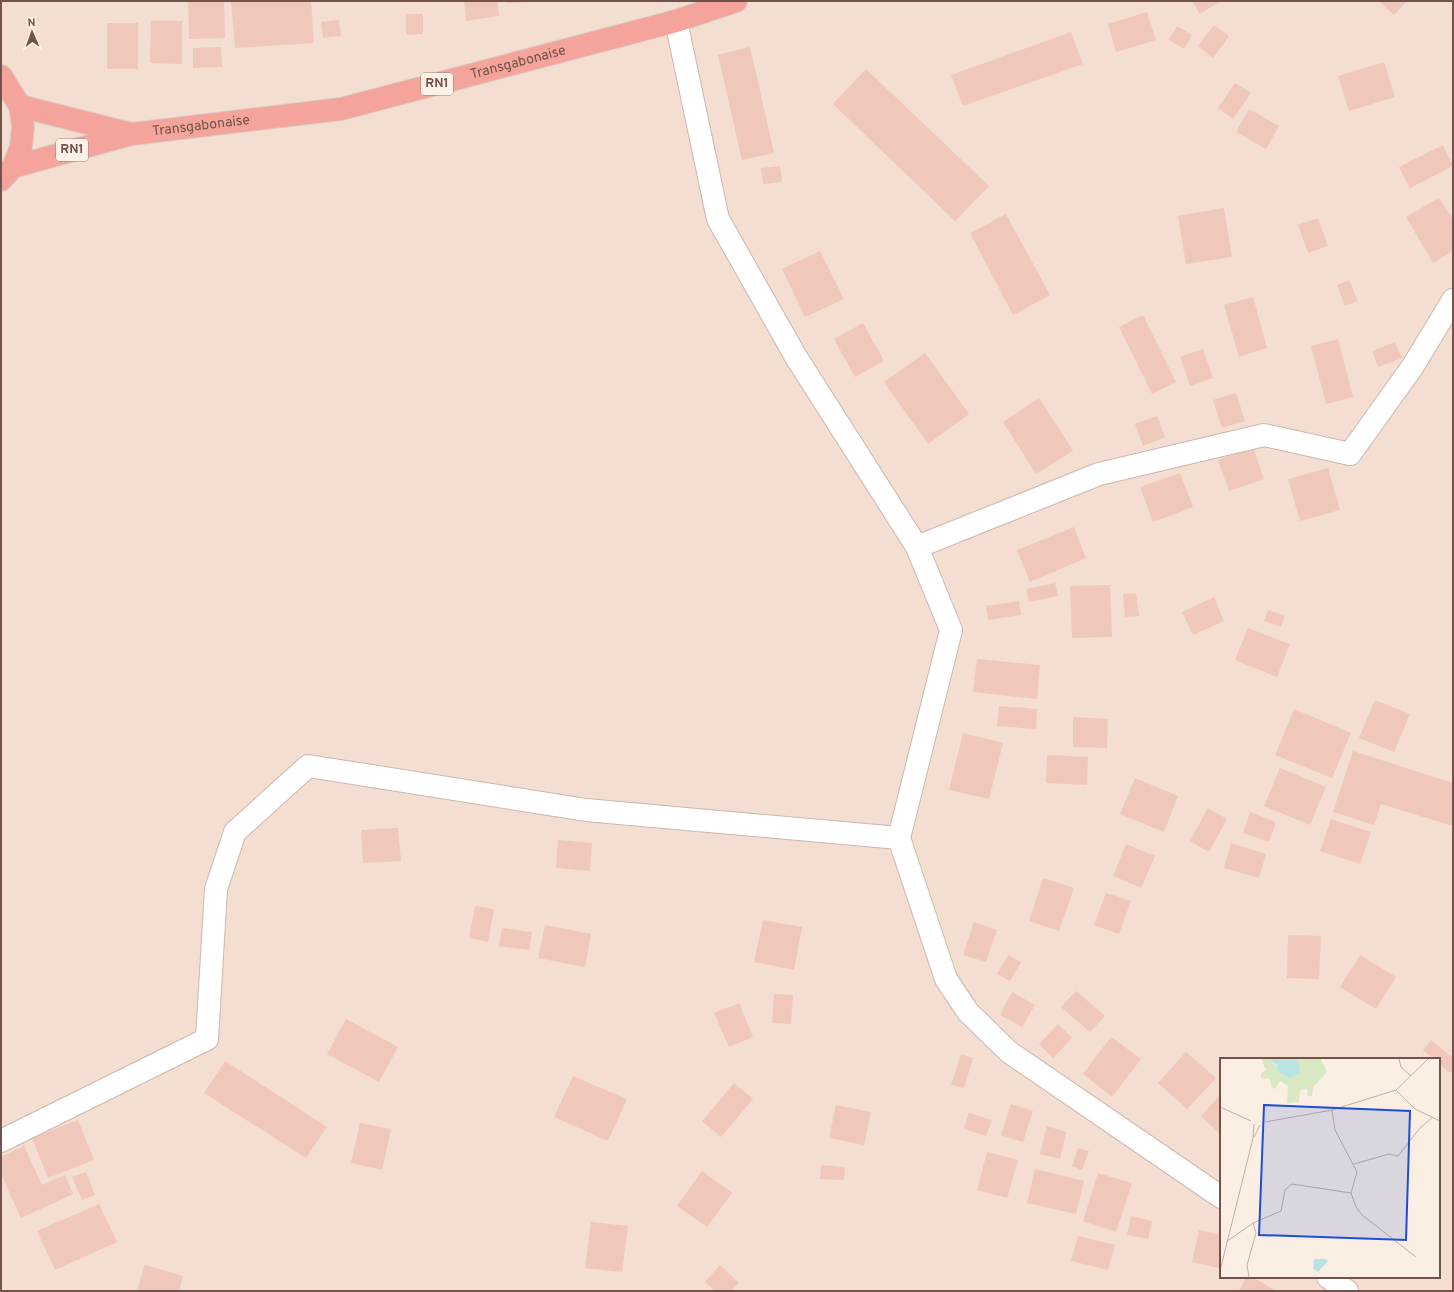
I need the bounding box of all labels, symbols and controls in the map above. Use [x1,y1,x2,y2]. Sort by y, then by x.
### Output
north arrow [12,12,52,52]
text: N [27,16,36,30]
street label: Transgabonaise [468,42,568,83]
road number: RN1 [421,73,453,95]
street label: Transgabonaise [151,111,251,140]
road number: RN1 [56,139,88,161]
inset map [1220,1058,1440,1278]

